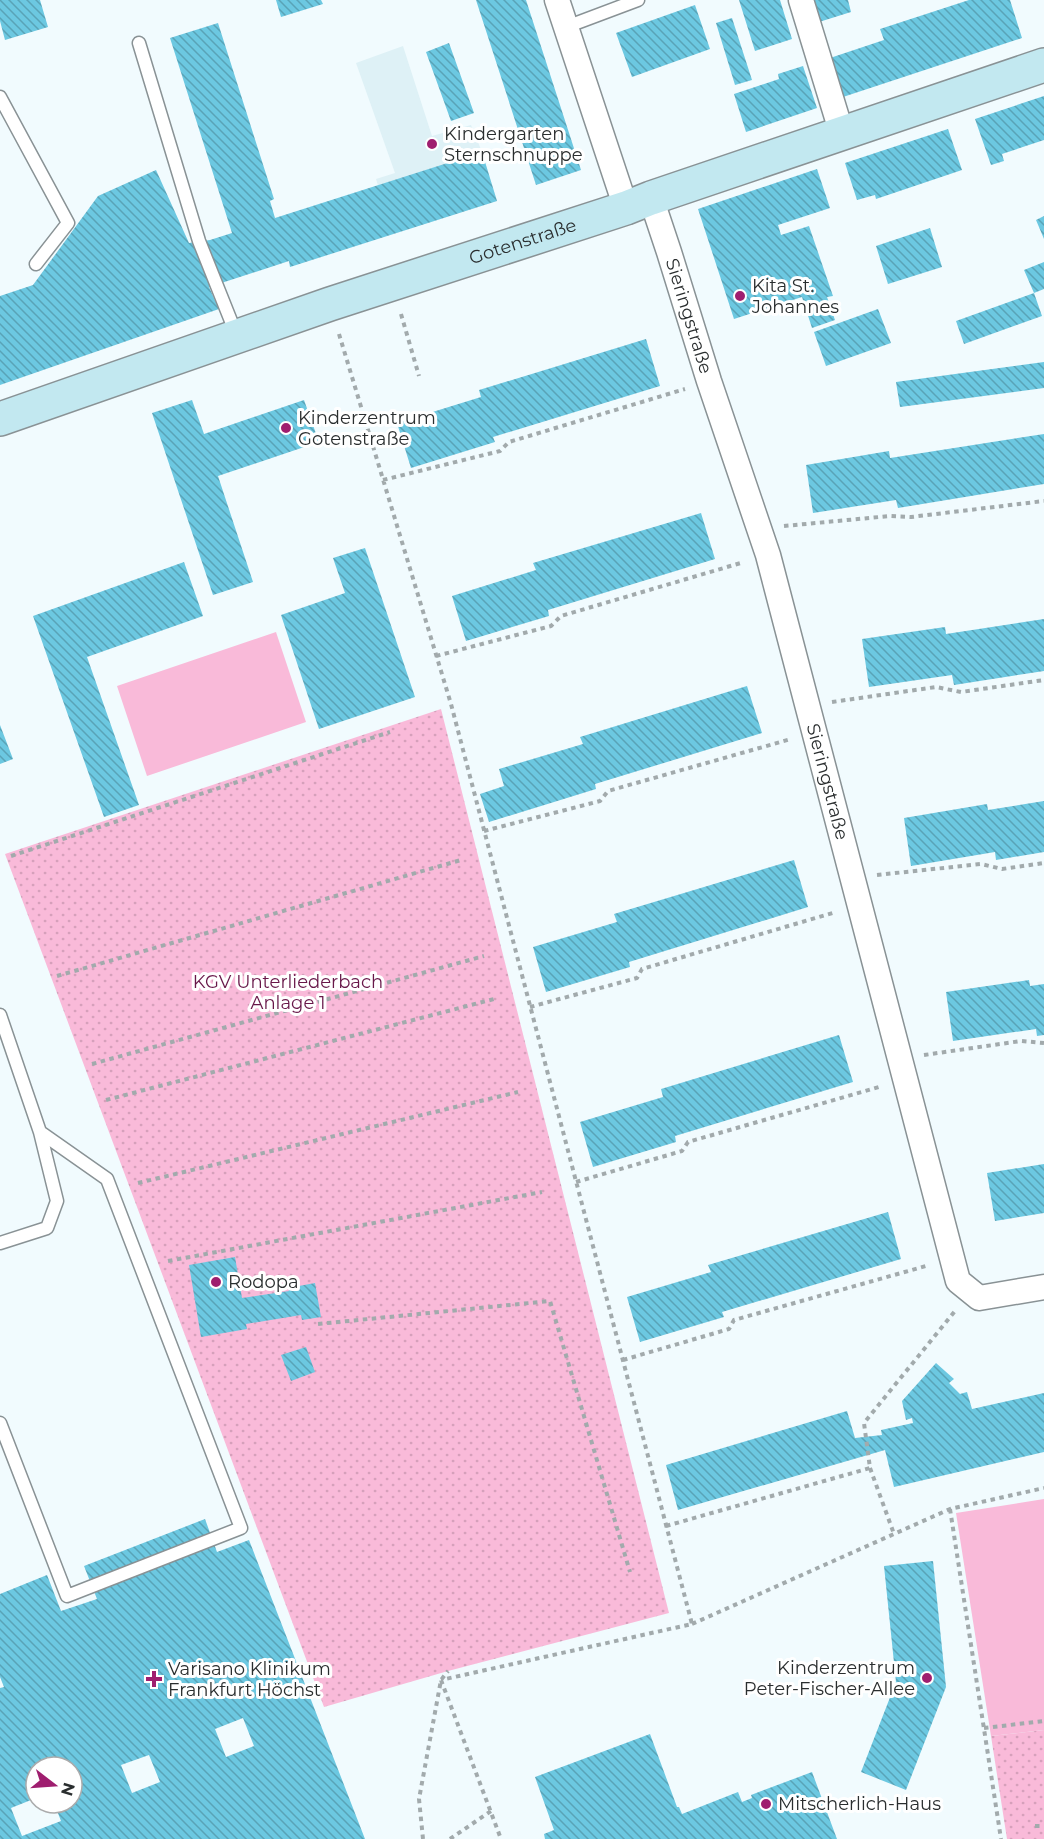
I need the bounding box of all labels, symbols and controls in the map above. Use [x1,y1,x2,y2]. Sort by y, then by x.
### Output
place label: Kindergarten Sternschnuppe [444,123,583,166]
marker: Kindergarten Sternschnuppe [425,137,439,151]
street label: Gotenstraße [466,214,579,269]
street label: Sieringstraße [661,256,717,376]
place label: Kita St. Johannes [751,275,839,318]
marker: Kita St. Johannes [733,289,747,303]
place label: Kinderzentrum Gotenstraße [298,407,436,450]
marker: Kinderzentrum Gotenstraße [279,421,293,435]
street label: Sieringstraße [802,721,853,842]
park label: KGV Unterliederbach Anlage 1 [193,971,383,1014]
place label: Rodopa [228,1271,299,1293]
marker: Rodopa [209,1275,223,1289]
place label: Kinderzentrum Peter-Fischer-Allee [744,1657,915,1700]
place label: Varisano Klinikum Frankfurt Höchst [168,1658,331,1701]
marker: Varisano Klinikum Frankfurt Höchst [145,1670,163,1688]
marker: Kinderzentrum Peter-Fischer-Allee [920,1671,934,1685]
north arrow [24,1755,84,1815]
text: N [57,1780,79,1798]
place label: Mitscherlich-Haus [778,1793,941,1815]
marker: Mitscherlich-Haus [759,1797,773,1811]

